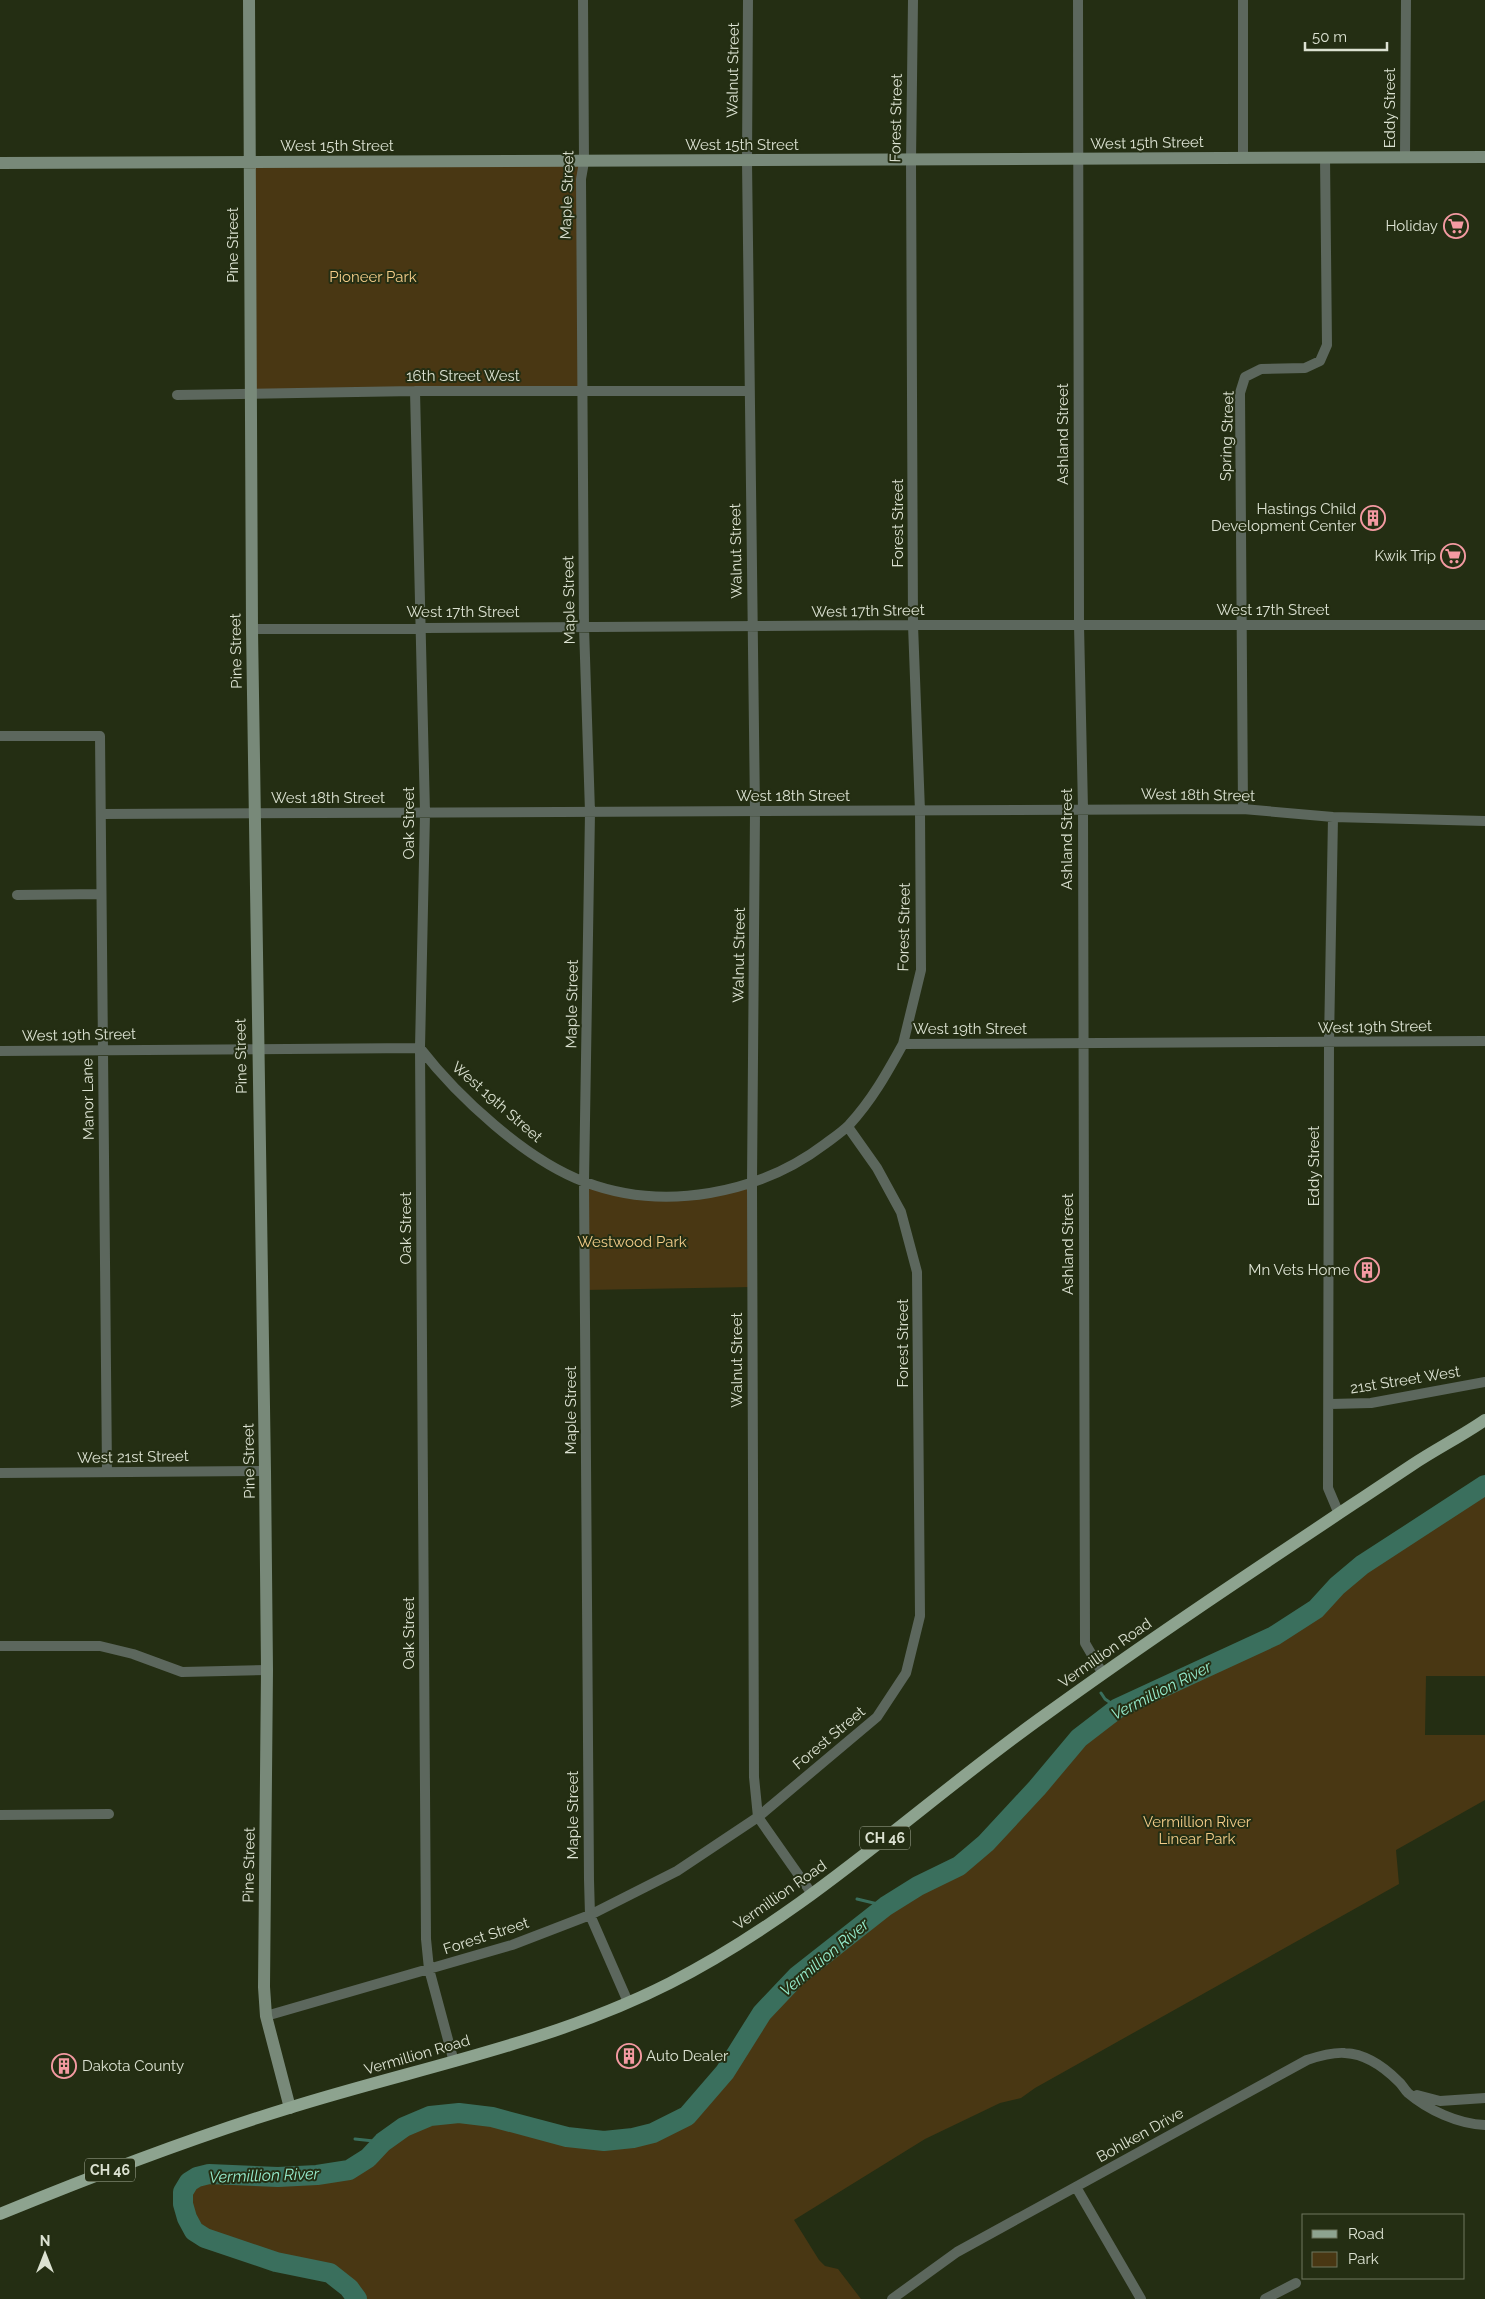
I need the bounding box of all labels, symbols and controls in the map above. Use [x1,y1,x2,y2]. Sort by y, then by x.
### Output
scale bar [1305,20,1388,52]
street label: Walnut Street [723,22,743,118]
text: 50 m [1312,28,1347,46]
street label: Eddy Street [1381,68,1399,148]
street label: Forest Street [886,73,906,163]
street label: West 15th Street [1090,133,1204,153]
street label: West 15th Street [685,136,799,154]
street label: West 15th Street [280,137,394,155]
street label: Maple Street [556,150,578,240]
street label: Pine Street [224,207,242,283]
supermarket icon: Holiday [1443,213,1469,239]
place label: Holiday [1385,217,1438,235]
park label: Pioneer Park [329,268,417,286]
street label: 16th Street West [406,367,520,385]
street label: Ashland Street [1054,383,1072,485]
street label: Spring Street [1216,391,1238,481]
street label: Forest Street [889,479,907,567]
place label: Hastings Child Development Center [1211,500,1357,535]
street label: Walnut Street [726,503,746,599]
building icon: Hastings Child Development Center [1360,505,1386,531]
supermarket icon: Kwik Trip [1440,543,1466,569]
place label: Kwik Trip [1374,547,1436,565]
street label: Maple Street [559,555,579,645]
street label: West 17th Street [811,601,925,621]
street label: West 17th Street [1216,601,1330,619]
street label: West 17th Street [406,603,520,621]
street label: Pine Street [226,613,246,689]
street label: West 18th Street [1141,785,1255,805]
street label: Oak Street [400,787,418,859]
street label: West 18th Street [736,787,850,805]
street label: Ashland Street [1058,788,1076,890]
street label: West 18th Street [271,789,385,807]
street label: Forest Street [894,882,914,972]
street label: Walnut Street [729,907,749,1003]
street label: Maple Street [562,959,582,1049]
street label: West 19th Street [1318,1017,1432,1037]
street label: Pine Street [231,1018,251,1094]
street label: West 19th Street [913,1020,1027,1038]
street label: West 19th Street [22,1025,136,1045]
street label: Manor Lane [78,1058,98,1140]
street label: West 19th Street [448,1058,546,1146]
street label: Eddy Street [1305,1126,1323,1206]
street label: Oak Street [397,1192,415,1264]
street label: Ashland Street [1059,1193,1077,1295]
park label: Westwood Park [577,1233,687,1251]
building icon: Mn Vets Home [1354,1257,1380,1283]
place label: Mn Vets Home [1248,1261,1350,1279]
street label: Forest Street [894,1299,912,1387]
street label: Walnut Street [728,1312,746,1408]
street label: 21st Street West [1349,1362,1461,1398]
street label: Maple Street [562,1366,580,1454]
street label: Pine Street [239,1423,259,1499]
street label: West 21st Street [77,1447,189,1467]
street label: Oak Street [400,1597,418,1669]
street label: Vermillion Road [1055,1614,1155,1692]
water label: Vermillion River [1108,1657,1215,1724]
street label: Forest Street [789,1703,869,1773]
street label: Maple Street [564,1771,582,1859]
park label: Vermillion River Linear Park [1143,1813,1252,1848]
road number: CH 46 [860,1826,910,1850]
street label: Pine Street [239,1827,259,1903]
street label: Vermillion Road [730,1856,830,1934]
street label: Forest Street [441,1914,531,1958]
water label: Vermillion River [776,1914,873,2000]
street label: Vermillion Road [362,2031,472,2079]
building icon: Auto Dealer [616,2043,642,2069]
place label: Auto Dealer [646,2047,729,2065]
building icon: Dakota County [51,2053,77,2079]
place label: Dakota County [82,2057,184,2075]
street label: Bohlken Drive [1093,2104,1187,2166]
road number: CH 46 [85,2158,135,2182]
water label: Vermillion River [209,2164,320,2187]
legend [1302,2214,1465,2279]
text: Road [1348,2225,1384,2243]
north arrow [20,2229,70,2279]
text: N [40,2233,50,2249]
text: Park [1348,2250,1379,2268]

